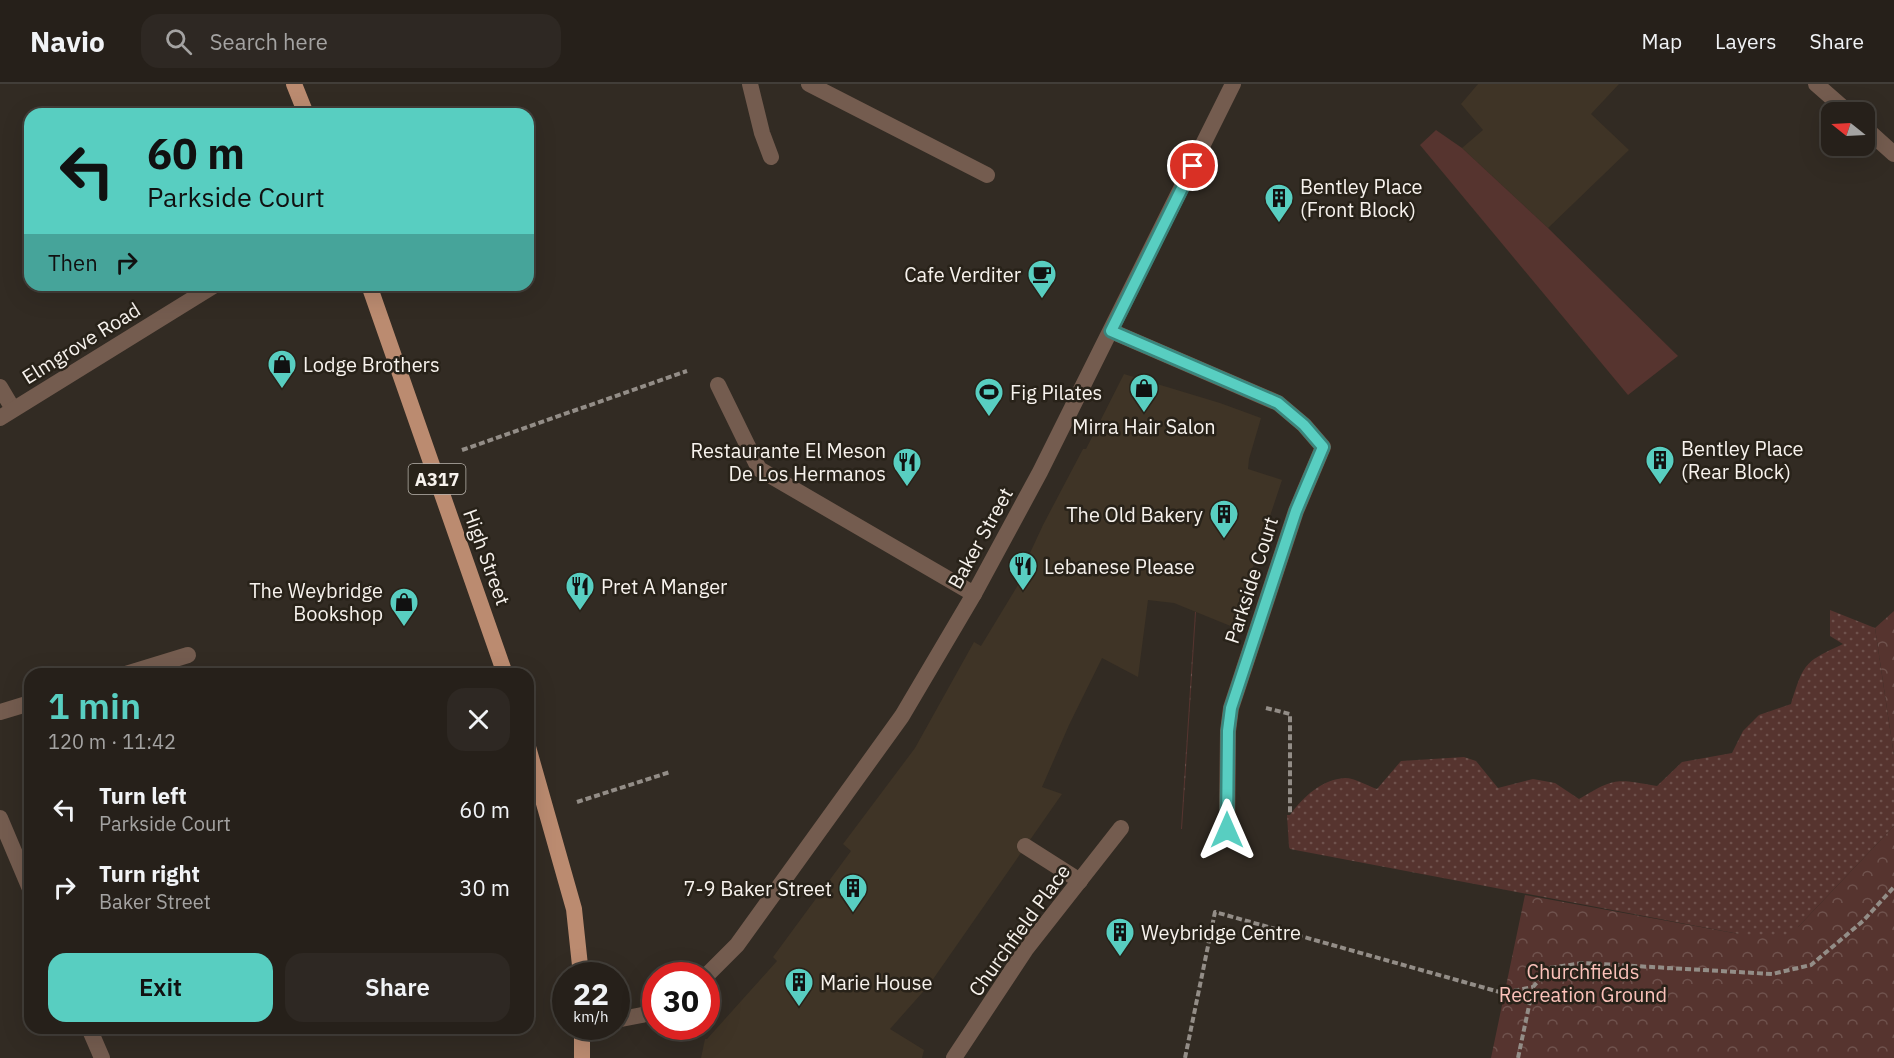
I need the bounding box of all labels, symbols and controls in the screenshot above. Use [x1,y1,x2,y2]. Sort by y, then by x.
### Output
search box [141,14,561,68]
text: Navio [30,23,105,60]
icon: search [162,25,195,58]
text: Search here [210,27,328,56]
text: Map [1642,27,1682,55]
text: Layers [1715,27,1777,55]
text: Share [1810,27,1864,55]
north arrow [1821,102,1875,156]
map controls [1821,102,1875,156]
text: 60 m [147,126,245,181]
icon: left [48,132,126,210]
pin [1167,140,1218,191]
icon: arrive [1176,149,1209,182]
place label: Bentley Place (Front Block) [1300,173,1423,223]
text: Parkside Court [147,179,325,214]
building icon: Bentley Place (Front Block) [1263,182,1295,224]
icon: right [110,246,143,279]
text: Then [48,248,98,277]
cafe icon: Cafe Verditer [1026,258,1058,300]
place label: Cafe Verditer [904,261,1021,288]
street label: Elmgrove Road [17,296,145,390]
shop icon: Lodge Brothers [266,348,298,390]
place label: Lodge Brothers [303,351,440,378]
shop icon: Mirra Hair Salon [1128,372,1160,414]
sports icon: Fig Pilates [973,376,1005,418]
place label: Fig Pilates [1010,379,1102,406]
place label: Mirra Hair Salon [1072,413,1216,440]
place label: Bentley Place (Rear Block) [1681,435,1804,485]
place label: Restaurante El Meson De Los Hermanos [691,437,886,487]
building icon: Bentley Place (Rear Block) [1644,444,1676,486]
restaurant icon: Restaurante El Meson De Los Hermanos [891,446,923,488]
road number: A317 [408,464,466,494]
street label: Baker Street [941,483,1019,593]
building icon: The Old Bakery [1208,498,1240,540]
place label: The Old Bakery [1066,501,1203,528]
street label: High Street [457,505,517,609]
street label: Parkside Court [1218,513,1284,647]
restaurant icon: Lebanese Please [1007,550,1039,592]
place label: Lebanese Please [1044,553,1195,580]
restaurant icon: Pret A Manger [564,570,596,612]
place label: Pret A Manger [601,573,727,600]
place label: The Weybridge Bookshop [249,577,383,627]
shop icon: The Weybridge Bookshop [388,586,420,628]
text: 1 min [48,682,141,729]
button: close [447,688,510,751]
text: 120 m · 11:42 [48,728,176,755]
text: Turn left [99,781,187,810]
icon: left [48,793,81,826]
text: 60 m [459,795,510,824]
position arrow [1195,798,1259,862]
text: Parkside Court [99,810,231,837]
text: Turn right [99,859,200,888]
street label: Churchfield Place [962,859,1076,1001]
icon: right [48,871,81,904]
building icon: 7-9 Baker Street [837,872,869,914]
text: 30 m [459,873,510,902]
place label: 7-9 Baker Street [683,875,832,902]
text: Baker Street [99,888,211,915]
building icon: Weybridge Centre [1104,916,1136,958]
place label: Weybridge Centre [1141,919,1301,946]
button: Exit [48,953,273,1022]
button: Share [285,953,510,1022]
park label: Churchfields Recreation Ground [1499,958,1667,1008]
speed limit sign: 30 [642,962,720,1040]
building icon: Marie House [783,966,815,1008]
place label: Marie House [820,969,932,996]
text: 22 [573,974,609,1013]
text: km/h [573,1007,609,1026]

